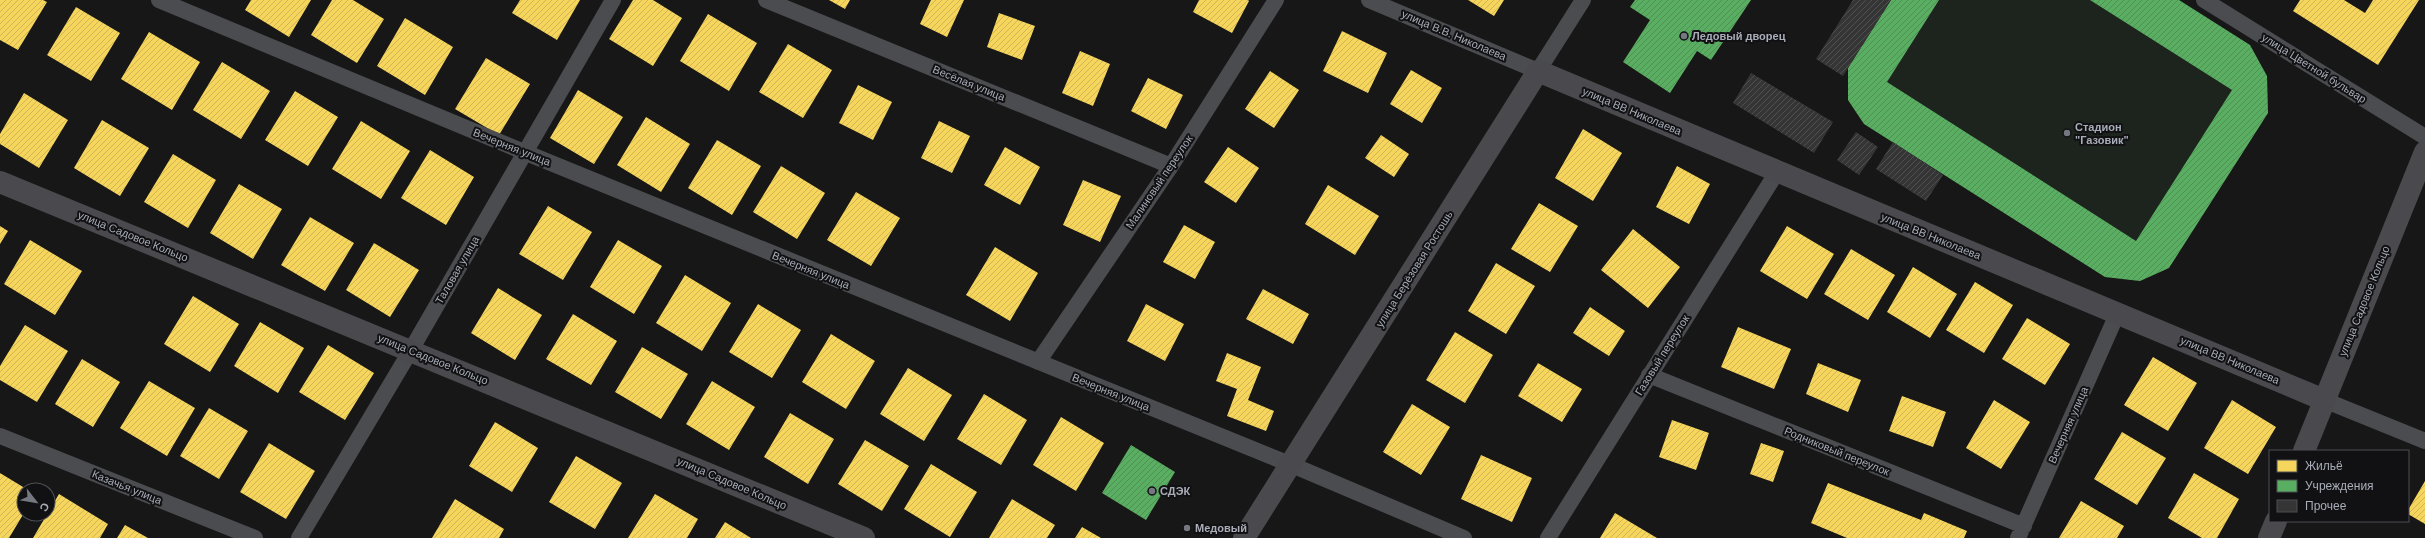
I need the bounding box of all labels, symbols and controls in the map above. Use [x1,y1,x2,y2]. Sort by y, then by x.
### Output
street label: улица В.В. Николаева [1400,7,1509,63]
place label: Ледовый дворец [1692,30,1786,42]
marker: Ледовый дворец [1679,31,1689,41]
street label: улица Цветной бульвар [2260,31,2368,105]
street label: Весёлая улица [931,63,1008,103]
street label: улица ВВ Николаева [1581,85,1684,138]
place label: Стадион "Газовик" [2075,121,2129,146]
street label: Вечерняя улица [472,126,553,168]
marker: Стадион "Газовик" [2062,128,2072,138]
street label: Малиновый переулок [1123,133,1195,231]
street label: улица Садовое Кольцо [76,208,190,264]
street label: улица Берёзовая Ростошь [1373,208,1455,329]
street label: улица ВВ Николаева [1879,211,1983,262]
street label: Таловая улица [433,233,482,306]
street label: улица Садовое Кольцо [2336,244,2392,358]
street label: Вечерняя улица [771,249,852,291]
street label: Газовый переулок [1632,313,1692,397]
street label: улица Садовое Кольцо [376,331,490,387]
street label: улица ВВ Николаева [2179,334,2282,387]
street label: Вечерняя улица [1071,371,1152,413]
street label: Вечерняя улица [2046,384,2091,465]
street label: Родниковый переулок [1783,424,1891,478]
legend [2269,450,2409,522]
street label: улица Садовое Кольцо [675,454,789,512]
text: Жильё [2305,459,2343,473]
street label: Казачья улица [90,468,164,507]
text: Учреждения [2305,479,2374,493]
north arrow [16,482,56,522]
place label: СДЭК [1160,485,1190,497]
marker: СДЭК [1147,486,1157,496]
text: Прочее [2305,499,2347,513]
text: С [37,501,52,514]
place label: Медовый [1195,522,1247,534]
marker: Медовый [1182,523,1192,533]

